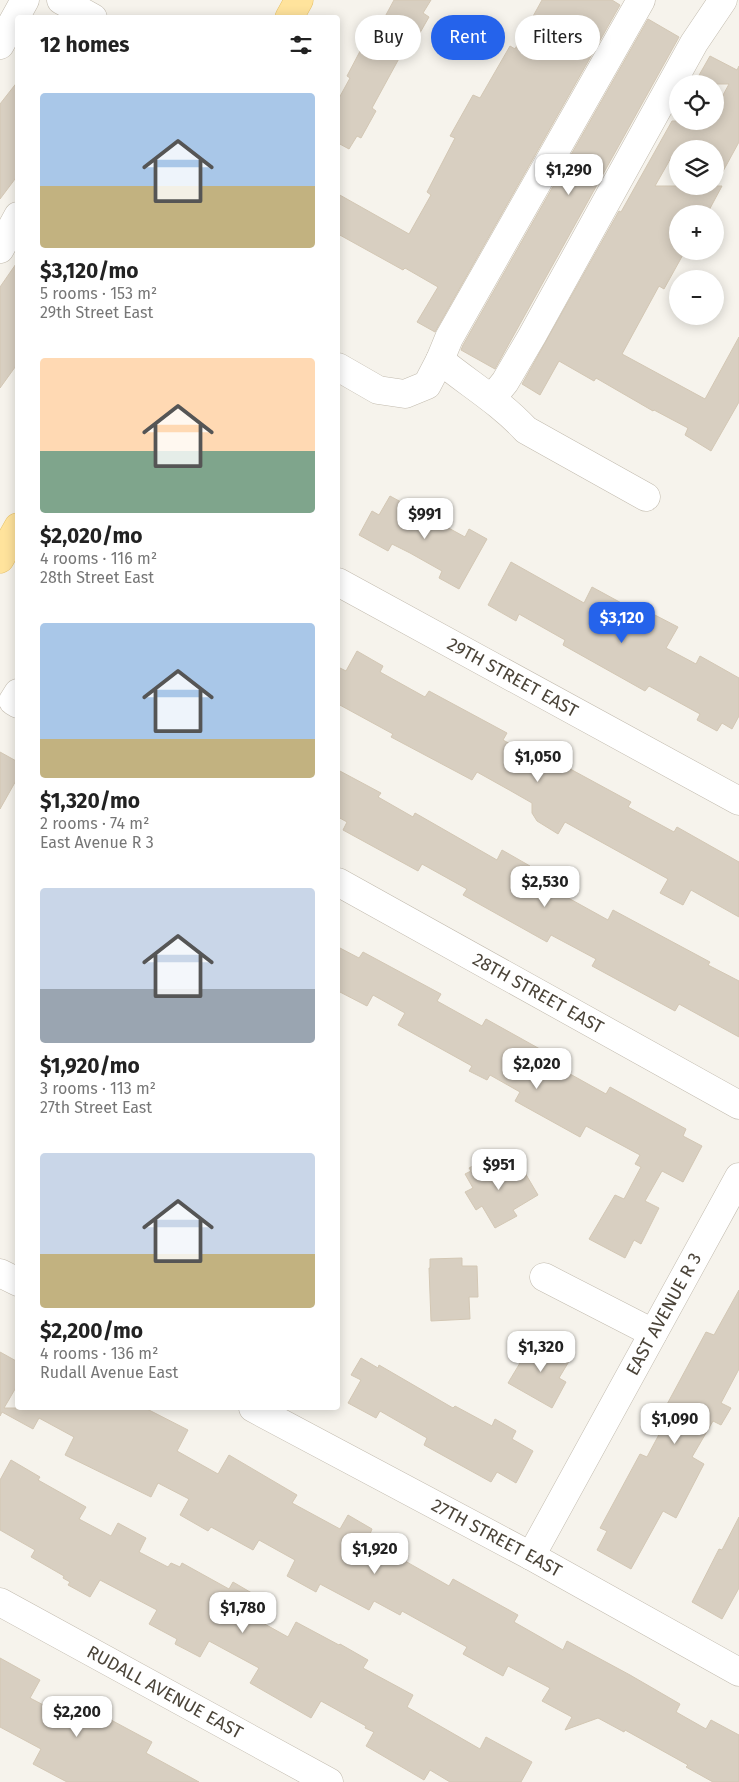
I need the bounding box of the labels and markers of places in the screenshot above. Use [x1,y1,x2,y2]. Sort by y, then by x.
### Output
pin: $1,290 [528,154,610,196]
pin: $991 [395,498,455,540]
pin: $3,120 [581,602,663,644]
pin: $1,050 [497,740,579,783]
pin: $2,530 [504,866,586,908]
pin: $2,020 [496,1048,578,1090]
pin: $951 [469,1148,529,1191]
pin: $1,320 [500,1330,582,1373]
pin: $1,090 [634,1402,716,1445]
pin: $1,920 [334,1532,416,1575]
pin: $1,780 [202,1592,284,1634]
pin: $2,200 [36,1696,118,1738]

